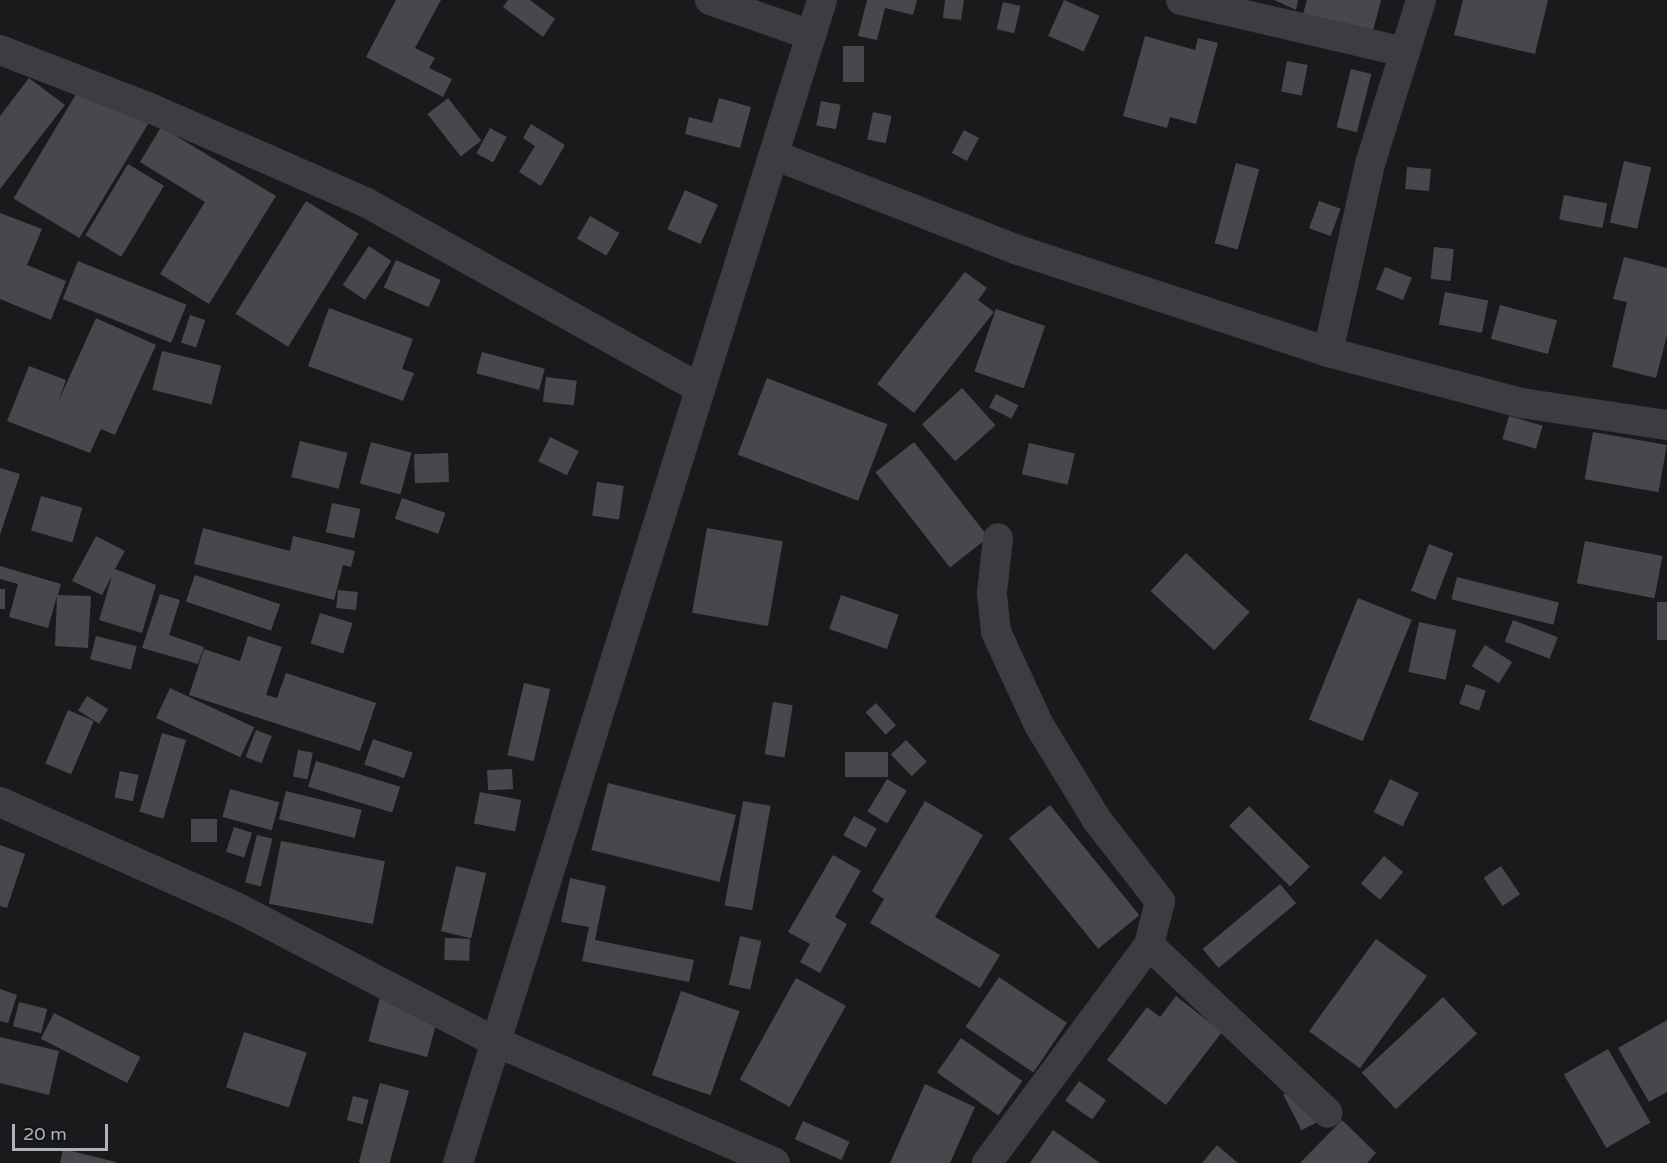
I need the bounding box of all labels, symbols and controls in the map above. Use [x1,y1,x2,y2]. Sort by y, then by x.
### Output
scale bar [15,1112,111,1150]
text: 20 m [23,1123,67,1145]

